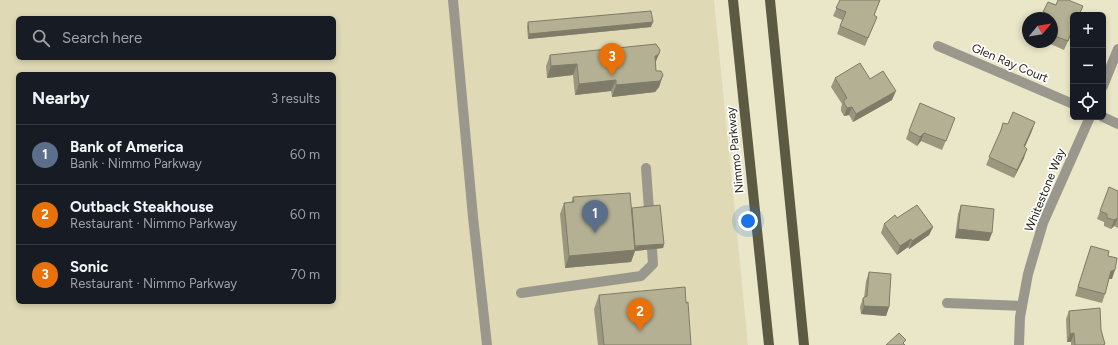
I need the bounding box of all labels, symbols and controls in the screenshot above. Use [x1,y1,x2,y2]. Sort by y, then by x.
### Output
north arrow [1022,12,1058,48]
map controls [1070,12,1106,120]
button: + [1070,12,1106,48]
search box [16,16,336,60]
icon: search [30,27,52,49]
text: Search here [62,29,142,47]
street label: Glen Ray Court [970,41,1051,86]
pin: 3 [599,43,625,76]
button: − [1070,48,1106,84]
button: locate [1070,84,1106,120]
text: Nearby [32,88,90,108]
text: 3 results [271,91,320,106]
street label: Nimmo Parkway [723,105,747,194]
text: Bank of America [70,138,183,156]
street label: Whitestone Way [1022,146,1068,234]
text: 1 [42,147,48,162]
text: 60 m [290,147,320,162]
text: Bank · Nimmo Parkway [70,156,202,171]
text: Outback Steakhouse [70,198,214,216]
pin: 1 [582,200,608,233]
text: 2 [41,207,49,222]
text: 60 m [290,207,320,222]
your location [738,211,758,231]
text: Restaurant · Nimmo Parkway [70,216,237,231]
text: Sonic [70,258,108,276]
text: 3 [41,267,49,282]
text: 70 m [290,267,320,282]
text: Restaurant · Nimmo Parkway [70,276,237,291]
pin: 2 [627,298,653,331]

